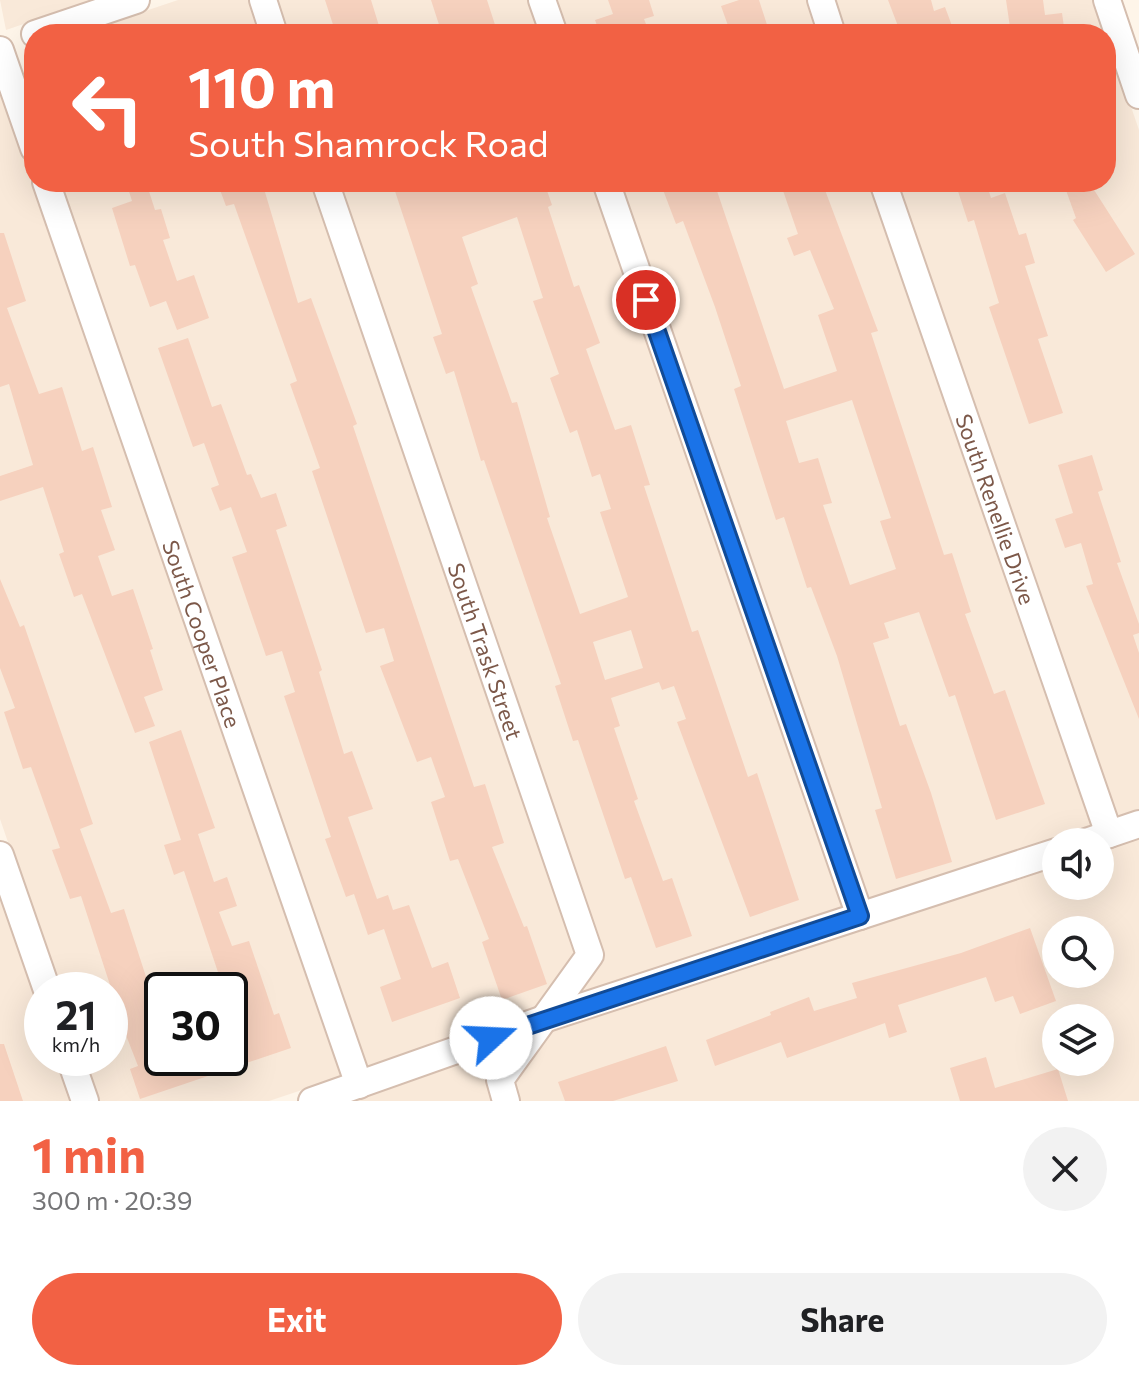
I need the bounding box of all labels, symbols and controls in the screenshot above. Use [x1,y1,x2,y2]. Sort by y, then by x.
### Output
text: 110 m [188,51,335,120]
icon: left [56,56,160,160]
text: South Shamrock Road [188,120,549,164]
pin [612,266,680,334]
icon: arrive [624,278,668,322]
street label: South Renellie Drive [951,410,1042,608]
street label: South Cooper Place [158,536,248,731]
street label: South Trask Street [443,559,529,743]
map controls [1042,828,1114,1076]
button: sound [1042,828,1114,900]
button: search [1042,916,1114,988]
speed limit sign: 30 [144,972,248,1076]
text: 21 [56,989,96,1038]
position arrow [449,996,533,1080]
button: layers [1042,1004,1114,1076]
text: km/h [52,1032,100,1056]
text: 1 min [32,1124,146,1183]
button: close [1023,1127,1107,1211]
text: 300 m · 20:39 [32,1184,193,1215]
button: Exit [32,1273,562,1365]
button: Share [578,1273,1107,1365]

